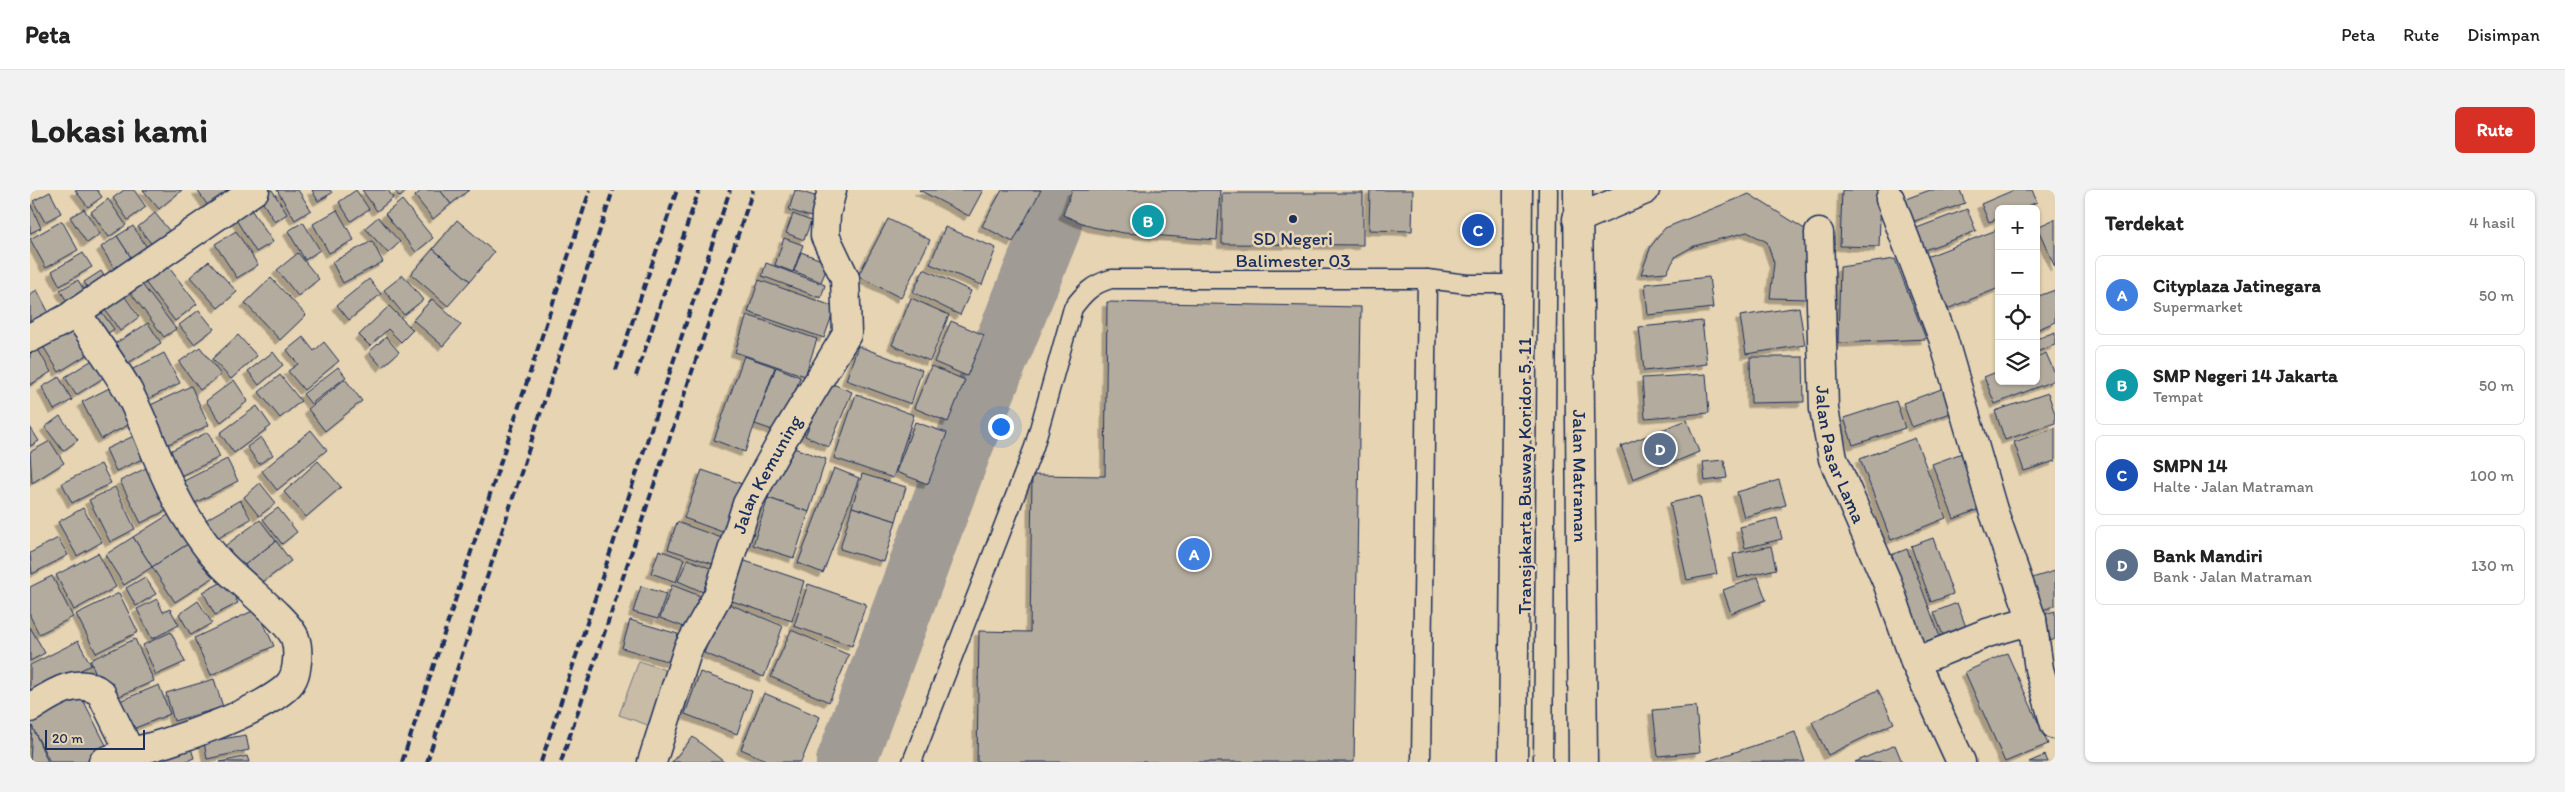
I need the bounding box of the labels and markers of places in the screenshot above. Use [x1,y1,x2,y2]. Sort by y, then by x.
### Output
pin: B [1132,202,1164,240]
pin: C [1462,211,1494,249]
marker: SD Negeri Balimester 03 [1287,213,1299,225]
place label: SD Negeri Balimester 03 [1235,227,1351,272]
pin: D [1644,430,1676,468]
pin: A [1178,535,1210,573]

